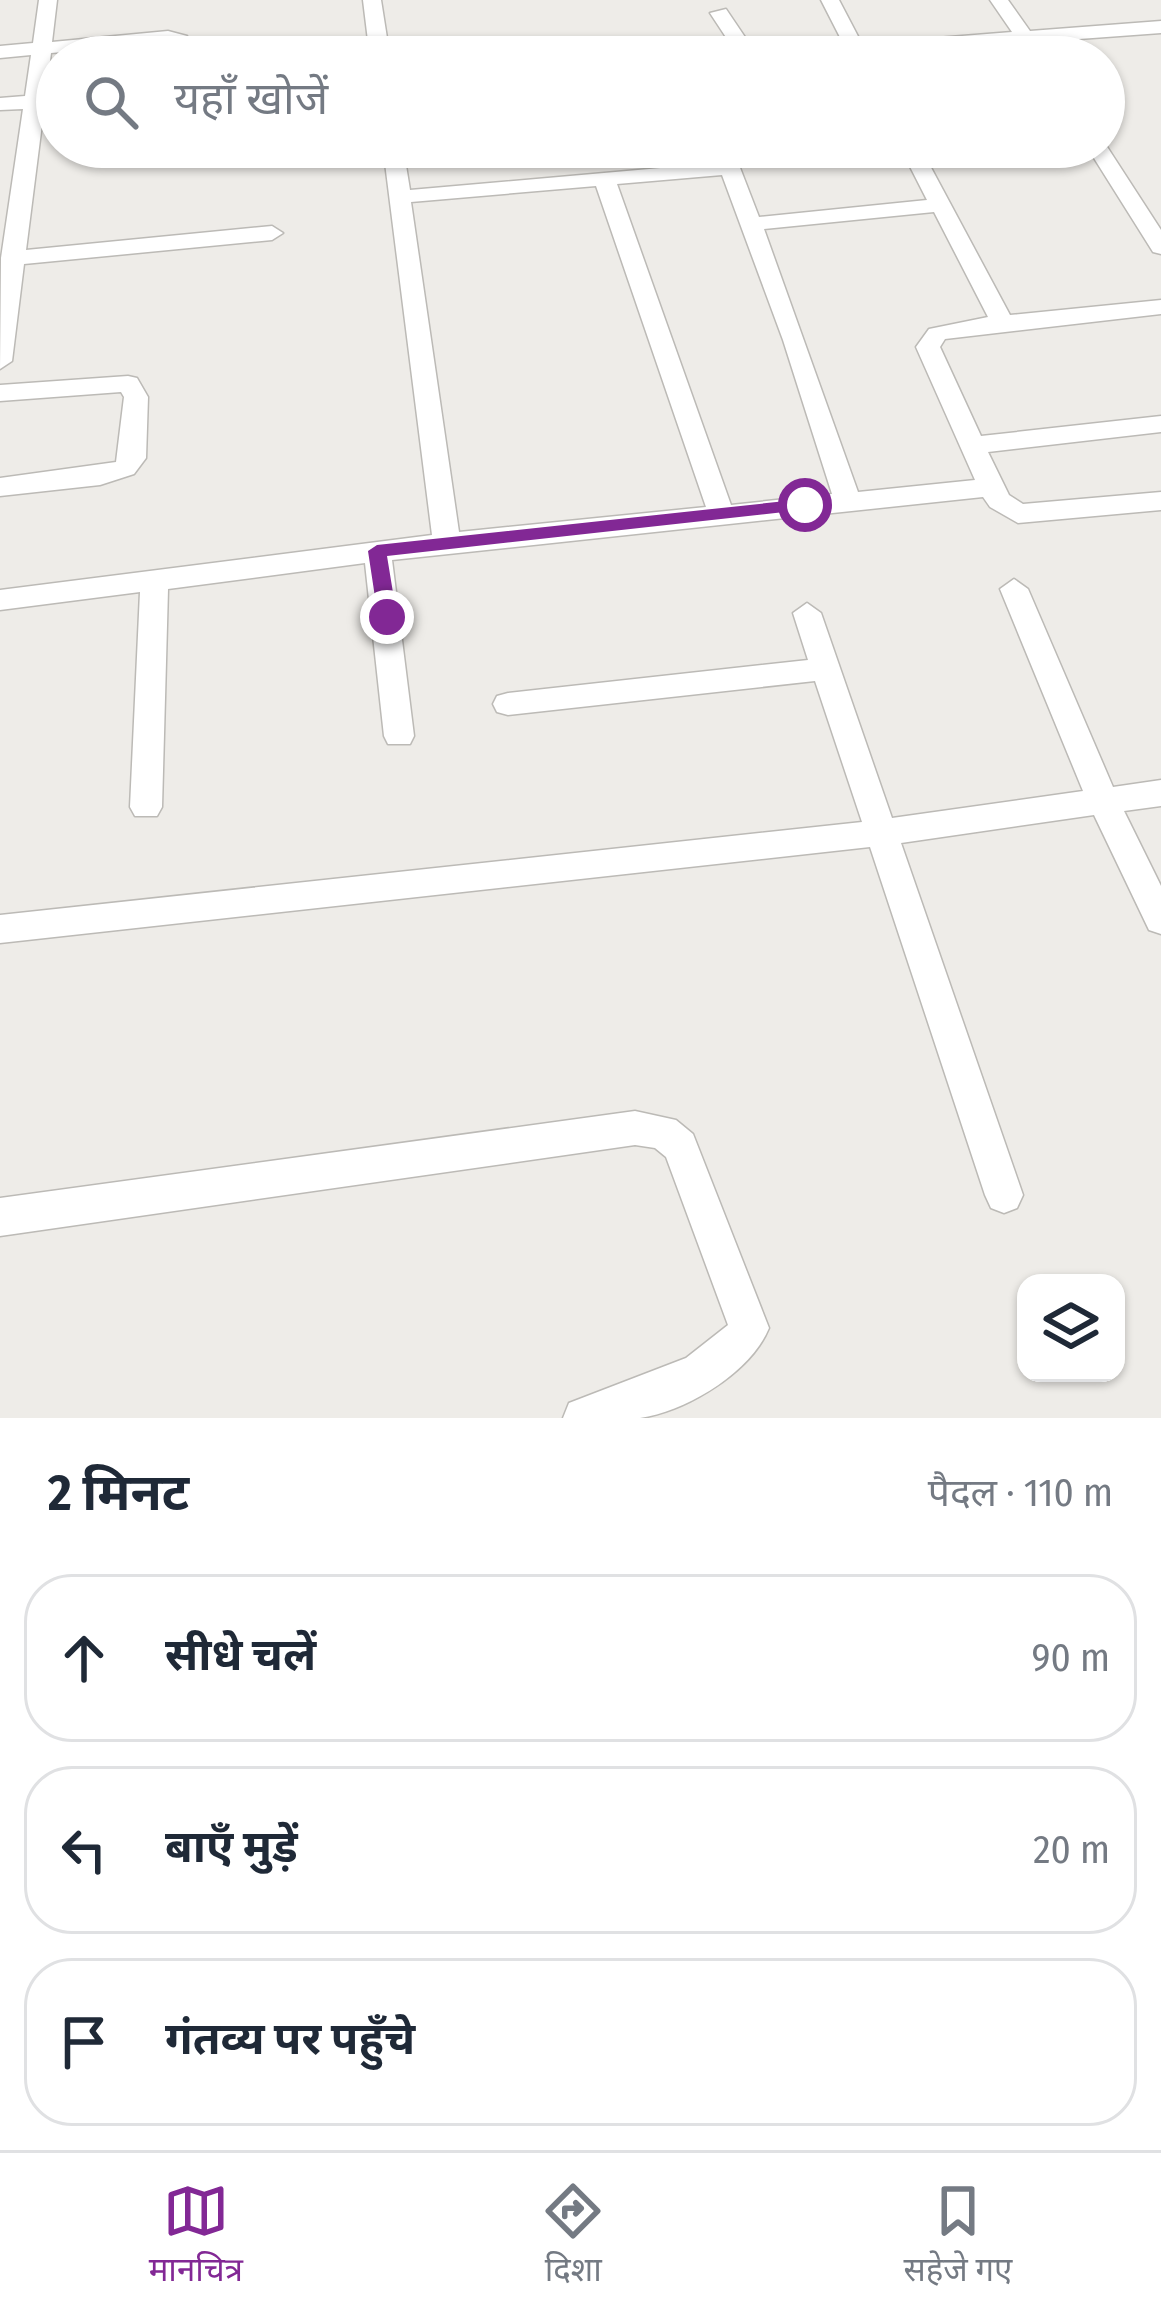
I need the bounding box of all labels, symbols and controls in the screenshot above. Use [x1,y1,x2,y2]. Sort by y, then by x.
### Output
search box [36,36,1125,168]
icon: search [78,69,144,135]
text: यहाँ खोजें [174,72,328,126]
route start [778,478,832,532]
route end [360,590,414,644]
map controls [1017,1274,1125,1382]
button: layers [1017,1274,1125,1382]
text: 2 मिनट [48,1462,189,1524]
text: पैदल · 110 m [928,1470,1113,1516]
icon: ahead [51,1625,117,1691]
text: सीधे चलें [165,1628,316,1682]
text: 90 m [1032,1635,1110,1681]
icon: left [51,1817,117,1883]
text: बाएँ मुड़ें [165,1820,298,1874]
text: 20 m [1033,1827,1110,1873]
icon: arrive [51,2009,117,2075]
text: गंतव्य पर पहुँचे [165,2012,415,2066]
tab: मानचित्र [149,2178,243,2294]
tab: दिशा [540,2178,606,2294]
tab: सहेजे गए [903,2178,1012,2294]

